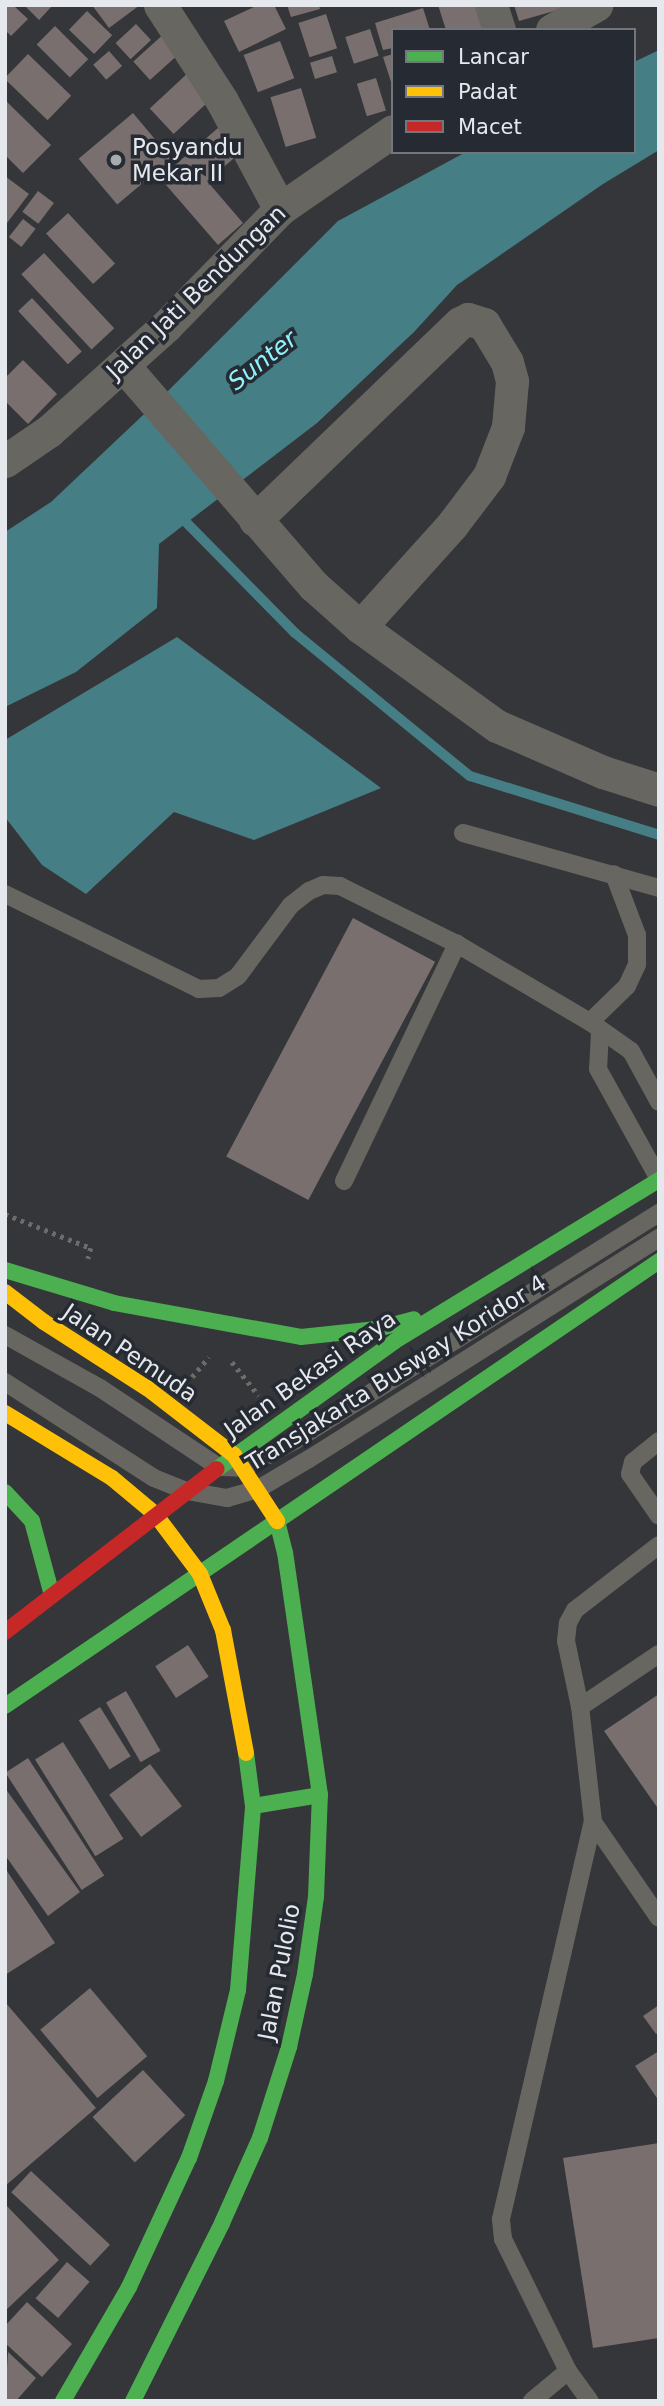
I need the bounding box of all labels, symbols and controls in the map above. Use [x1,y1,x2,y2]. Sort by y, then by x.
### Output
legend [391,28,636,154]
text: Lancar [458,45,529,69]
text: Padat [458,80,517,104]
text: Macet [458,115,522,139]
place label: Posyandu Mekar II [132,133,243,187]
marker: Posyandu Mekar II [106,150,126,170]
street label: Jalan Jati Bendungan [101,199,291,385]
water label: Sunter [223,325,303,397]
street label: Transjakarta Busway Koridor 4 [241,1269,551,1477]
street label: Jalan Pemuda [58,1298,202,1408]
street label: Jalan Bekasi Raya [219,1304,401,1444]
street label: Jalan Pulolio [252,1901,306,2043]

